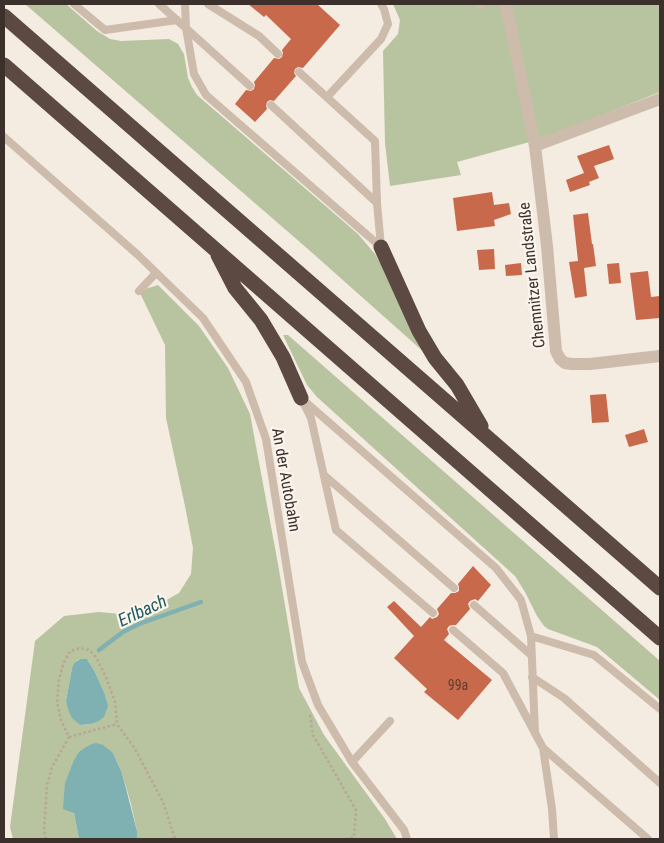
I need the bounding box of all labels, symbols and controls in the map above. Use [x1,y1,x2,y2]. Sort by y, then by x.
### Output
street label: Chemnitzer Landstraße [516,201,550,349]
street label: An der Autobahn [266,427,304,533]
water label: Erlbach [115,591,171,633]
house number: 99a [448,678,468,694]

